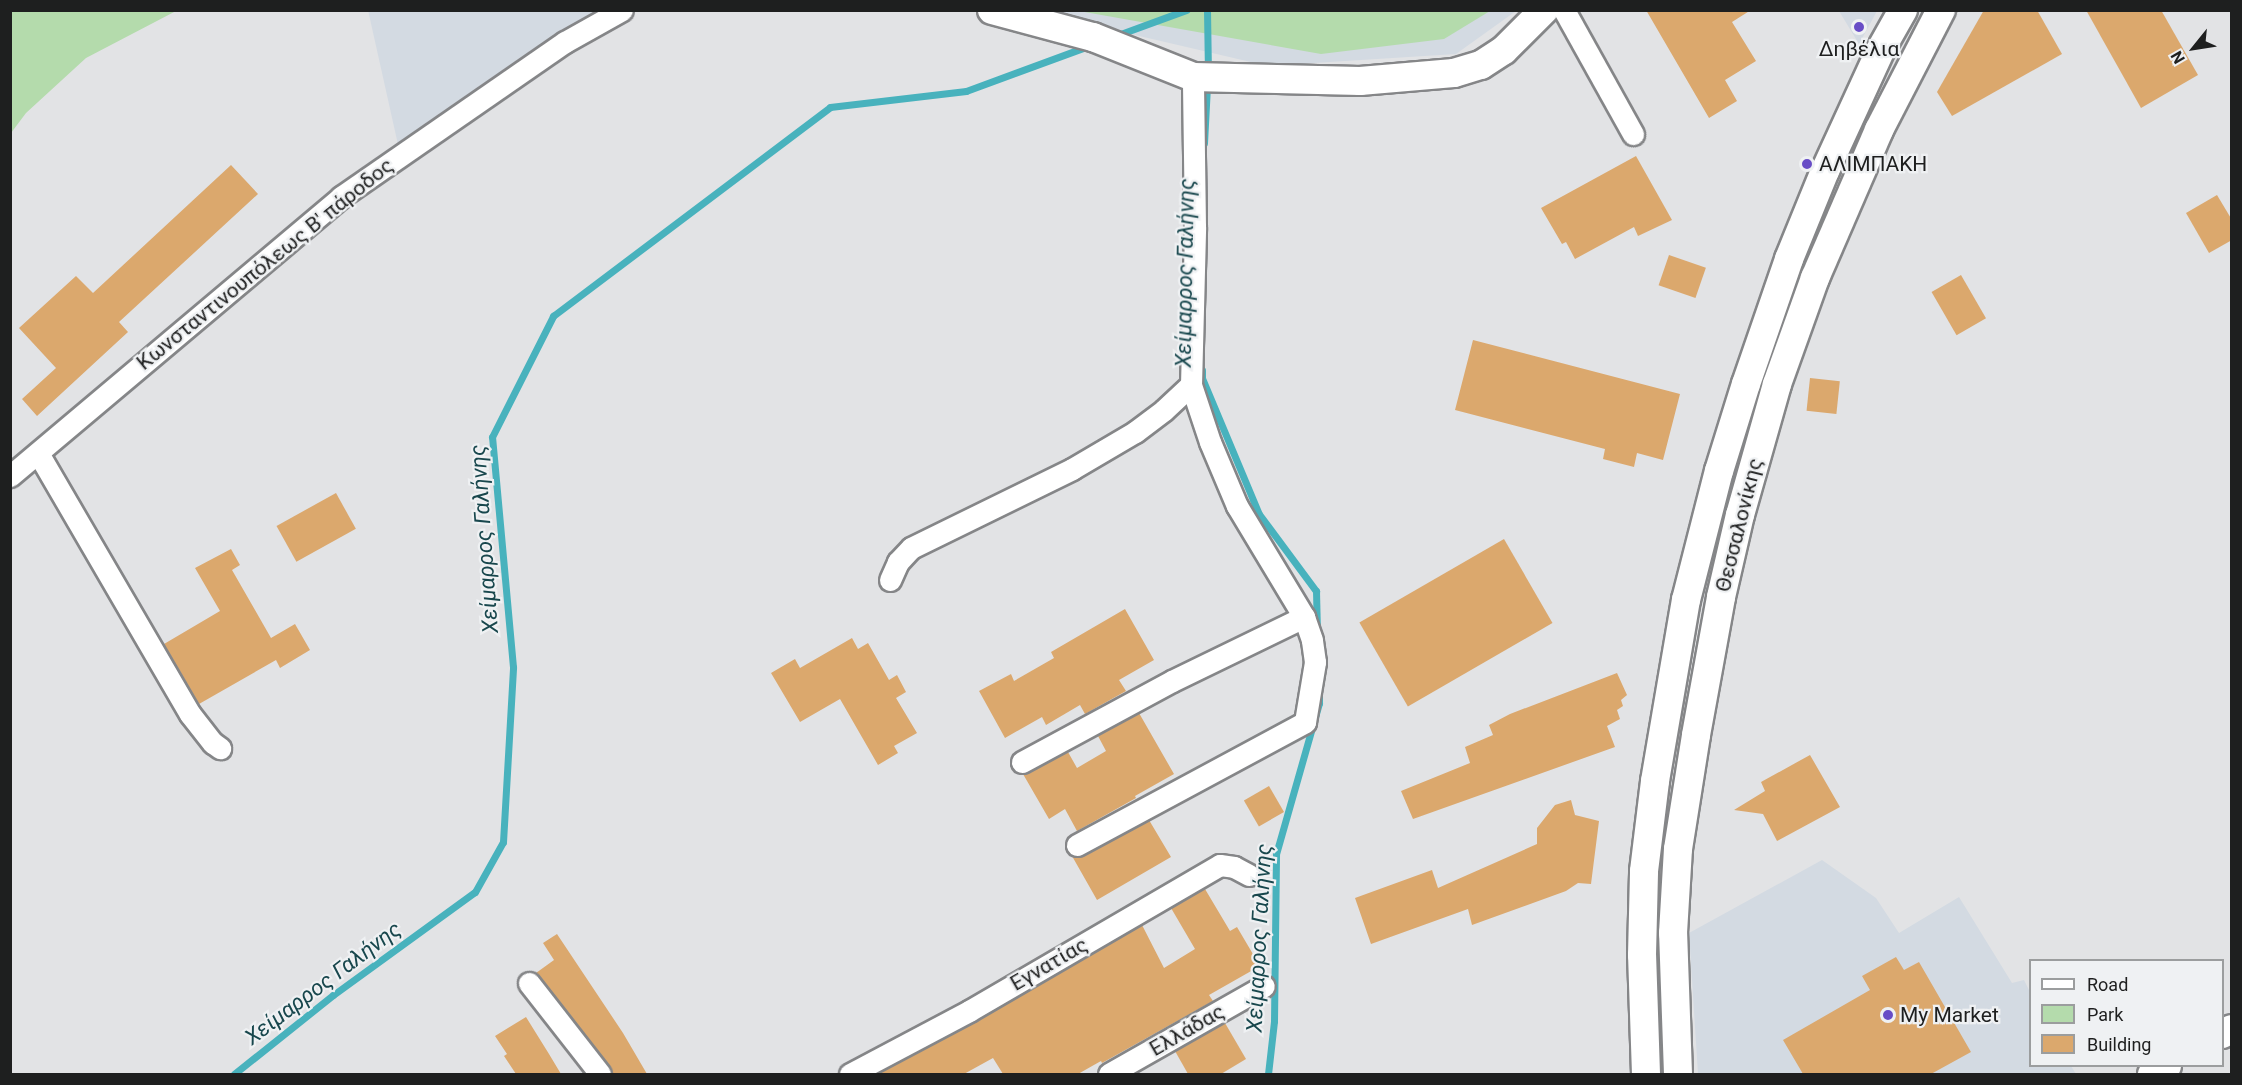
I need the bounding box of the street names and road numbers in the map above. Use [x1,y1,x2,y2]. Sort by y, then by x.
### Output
street label: Κωνσταντινουπόλεως Β' πάροδος [132,153,398,375]
street label: Θεσσαλονίκης [1710,456,1768,594]
street label: Εγνατίας [1006,932,1092,996]
street label: Ελλάδας [1145,999,1229,1061]

